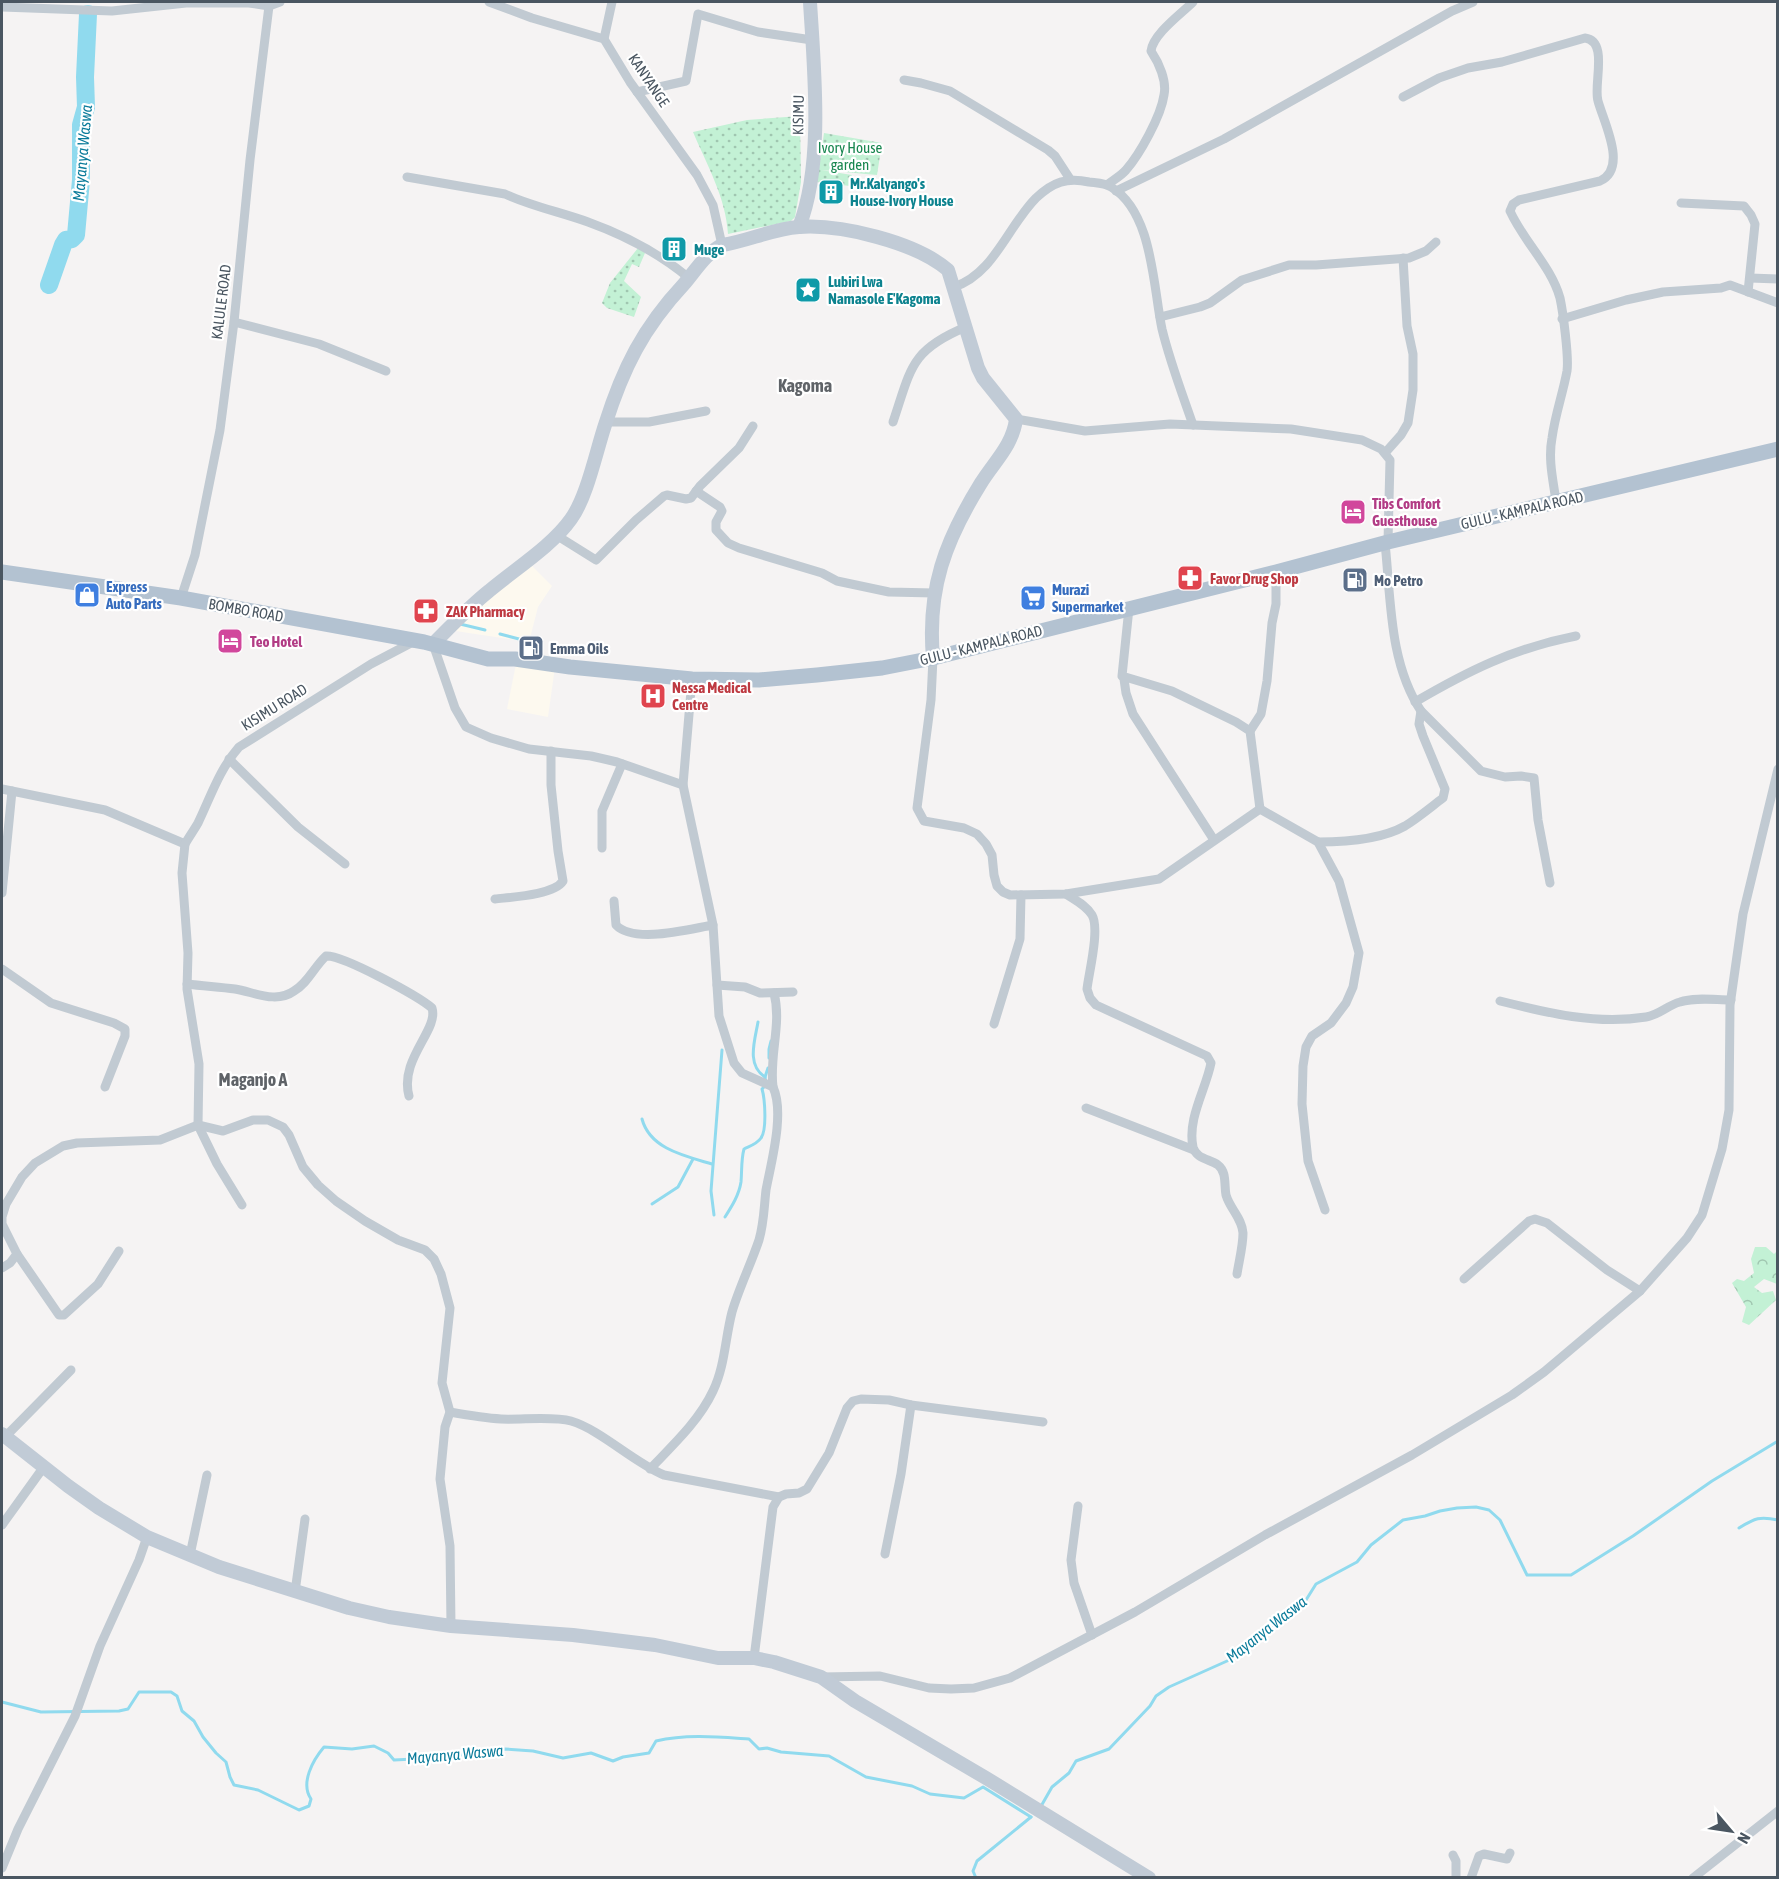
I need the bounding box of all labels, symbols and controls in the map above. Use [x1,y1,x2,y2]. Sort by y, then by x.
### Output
street label: KANYANGE [625,50,673,110]
street label: KISIMU [789,95,807,135]
water label: Mayanya Waswa [69,103,96,202]
park label: Ivory House garden [818,139,883,173]
place label: Mr.Kalyango's House-Ivory House [850,175,954,209]
building icon: Mr.Kalyango's House-Ivory House [816,177,846,207]
building icon: Muge [659,234,689,264]
place label: Muge [694,241,724,258]
street label: KALULE ROAD [208,264,234,340]
place label: Lubiri Lwa Namasole E'Kagoma [828,273,941,307]
place icon: Lubiri Lwa Namasole E'Kagoma [793,275,823,305]
district label: Kagoma [778,375,832,396]
street label: GULU - KAMPALA ROAD [1459,488,1585,532]
place label: Tibs Comfort Guesthouse [1372,495,1441,529]
hotel icon: Tibs Comfort Guesthouse [1338,497,1368,527]
pharmacy icon: Favor Drug Shop [1175,563,1205,593]
fuel station icon: Mo Petro [1340,565,1370,595]
place label: Favor Drug Shop [1210,570,1299,587]
place label: Mo Petro [1374,572,1423,589]
place label: Express Auto Parts [105,578,162,612]
shop icon: Express Auto Parts [72,580,102,610]
place label: Murazi Supermarket [1052,581,1124,615]
supermarket icon: Murazi Supermarket [1018,583,1048,613]
street label: BOMBO ROAD [207,595,285,625]
pharmacy icon: ZAK Pharmacy [411,596,441,626]
place label: ZAK Pharmacy [446,603,526,620]
street label: GULU - KAMPALA ROAD [918,622,1044,668]
hotel icon: Teo Hotel [215,626,245,656]
place label: Teo Hotel [250,633,303,650]
fuel station icon: Emma Oils [516,633,546,663]
place label: Emma Oils [550,640,609,657]
place label: Nessa Medical Centre [672,679,752,713]
street label: KISIMU ROAD [238,680,310,734]
hospital icon: Nessa Medical Centre [638,681,668,711]
district label: Maganjo A [219,1069,288,1090]
water label: Mayanya Waswa [1222,1592,1311,1667]
water label: Mayanya Waswa [406,1741,505,1768]
north arrow [1701,1801,1761,1861]
text: N [1734,1830,1754,1847]

